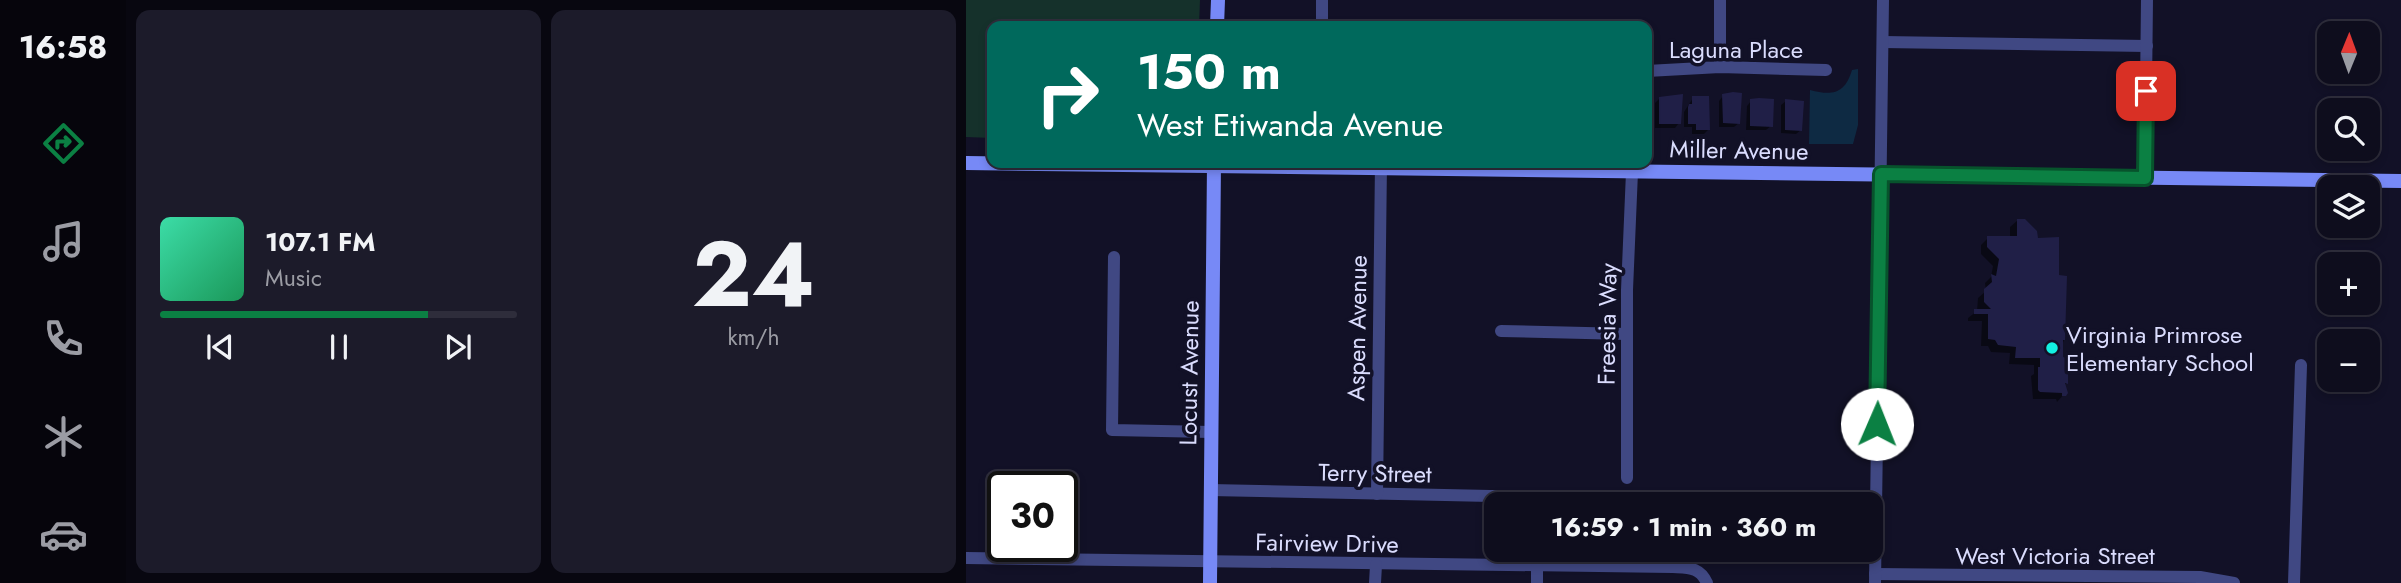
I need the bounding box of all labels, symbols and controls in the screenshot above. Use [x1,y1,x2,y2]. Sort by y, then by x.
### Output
north arrow [2317,21,2380,84]
map controls [2317,21,2380,392]
text: 16:58 [19,24,107,70]
street label: Laguna Place [1669,32,1803,67]
text: 150 m [1137,37,1281,107]
icon: right [1022,49,1113,140]
pin [2116,61,2176,121]
icon: arrive [2127,72,2165,110]
button: search [2317,98,2380,161]
text: West Etiwanda Avenue [1137,102,1443,148]
icon: directions [39,119,88,168]
street label: Miller Avenue [1669,131,1809,169]
button: layers [2317,175,2380,238]
text: 24 [692,209,815,340]
icon: music [39,217,88,266]
text: 107.1 FM [265,223,375,261]
button: + [2317,252,2380,315]
street label: Aspen Avenue [1338,255,1376,401]
text: Music [265,261,322,295]
street label: Freesia Way [1588,262,1626,385]
street label: Locust Avenue [1170,300,1208,446]
icon: phone [39,314,88,363]
place label: Virginia Primrose Elementary School [2066,317,2254,380]
text: km/h [728,320,779,354]
icon: previous [201,328,239,366]
icon: pause [320,328,358,366]
icon: next [439,328,477,366]
button: − [2317,329,2380,392]
marker: Virginia Primrose Elementary School [2044,340,2060,356]
position arrow [1840,387,1914,461]
icon: climate [39,412,88,461]
street label: Terry Street [1318,455,1432,491]
speed limit sign: 30 [987,471,1078,562]
text: 16:59 · 1 min · 360 m [1551,508,1816,546]
icon: car [39,510,88,559]
street label: Fairview Drive [1255,524,1399,562]
street label: West Victoria Street [1955,538,2155,573]

